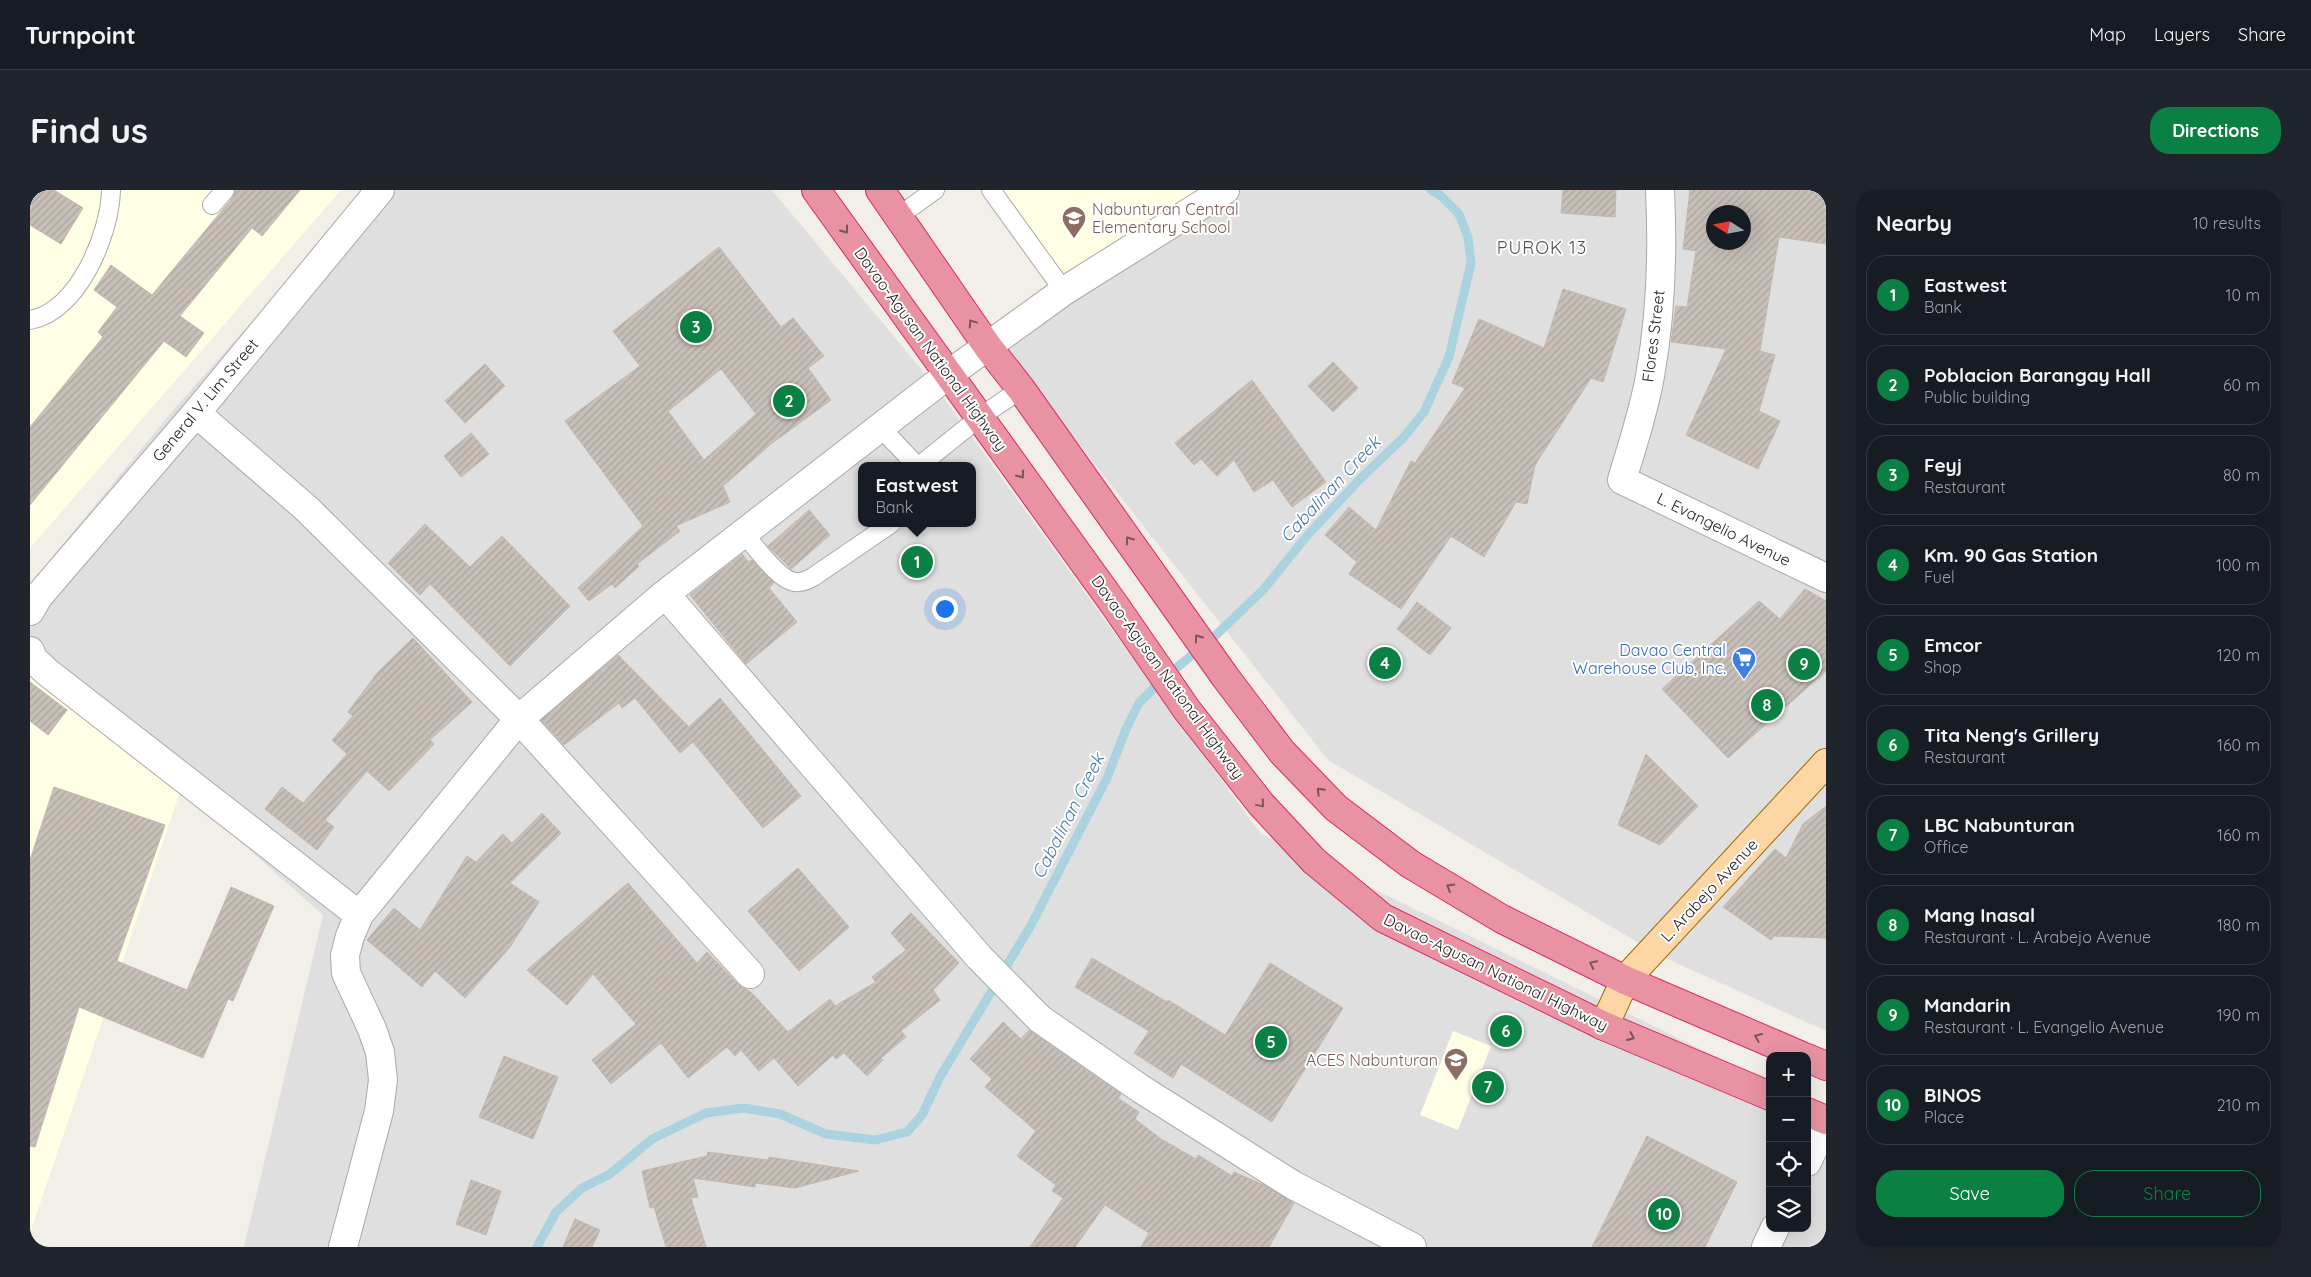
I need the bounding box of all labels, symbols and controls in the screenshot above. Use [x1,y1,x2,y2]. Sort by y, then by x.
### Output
text: Turnpoint [25,20,136,50]
text: Map [2089,23,2126,46]
text: Layers [2154,23,2210,46]
text: Share [2238,23,2286,46]
button: Directions [2150,107,2281,154]
text: Find us [30,108,148,152]
place label: Nabunturan Central Elementary School [1092,199,1239,237]
school or university icon: Nabunturan Central Elementary School [1061,205,1087,239]
north arrow [1706,205,1751,250]
text: Nearby [1876,210,1952,236]
text: 10 results [2193,213,2261,233]
one-way arrow [839,224,848,234]
district label: PUROK 13 [1497,236,1587,259]
street label: Davao-Agusan National Highway [850,243,1012,455]
text: Eastwest [1924,273,2007,297]
text: 1 [1890,285,1896,305]
text: 10 m [2226,285,2260,305]
street label: Flores Street [1637,289,1669,383]
text: Bank [1924,297,1962,317]
pin: 3 [680,308,712,346]
one-way arrow [969,319,978,329]
street label: General V. Lim Street [148,334,262,466]
text: Poblacion Barangay Hall [1924,363,2151,387]
text: 2 [1888,375,1898,395]
text: 60 m [2223,375,2260,395]
pin: 2 [773,382,805,420]
text: Public building [1924,387,2030,407]
water label: Cabalinan Creek [1275,430,1386,547]
text: Feyj [1924,453,1962,477]
popup [858,462,976,527]
text: 3 [1889,465,1897,485]
text: 80 m [2223,465,2260,485]
one-way arrow [1016,469,1024,478]
text: Eastwest [875,473,959,497]
text: Restaurant [1924,477,2006,497]
street label: L. Evangelio Avenue [1654,488,1794,570]
text: Bank [875,497,913,517]
one-way arrow [1126,536,1135,546]
pin: 1 [901,543,933,581]
text: Km. 90 Gas Station [1924,543,2098,567]
text: 4 [1888,555,1898,575]
text: 100 m [2216,555,2260,575]
text: Fuel [1924,567,1955,587]
street label: Davao-Agusan National Highway [1087,571,1249,783]
your location [932,596,958,622]
text: Emcor [1924,633,1982,657]
one-way arrow [1195,634,1204,644]
place label: Davao Central Warehouse Club, Inc. [1573,640,1726,678]
pin: 4 [1369,644,1401,682]
pin: 9 [1788,645,1820,683]
text: 5 [1888,645,1898,665]
text: 120 m [2217,645,2260,665]
supermarket icon: Davao Central Warehouse Club, Inc. [1731,646,1757,680]
text: Shop [1924,657,1961,677]
pin: 8 [1751,686,1783,724]
text: Tita Neng's Grillery [1924,723,2099,747]
text: 6 [1889,735,1897,755]
text: 160 m [2217,735,2260,755]
text: Restaurant [1924,747,2006,767]
water label: Cabalinan Creek [1027,748,1110,882]
one-way arrow [1316,788,1325,797]
one-way arrow [1255,798,1264,807]
text: LBC Nabunturan [1924,813,2075,837]
text: 7 [1889,825,1897,845]
text: 160 m [2217,825,2260,845]
street label: L. Arabejo Avenue [1656,834,1762,946]
text: Office [1924,837,1969,857]
one-way arrow [1446,884,1455,894]
text: Mang Inasal [1924,903,2035,927]
street label: Davao-Agusan National Highway [1381,909,1611,1035]
text: 8 [1889,915,1897,935]
text: 180 m [2217,915,2260,935]
text: Restaurant · L. Arabejo Avenue [1924,927,2151,947]
one-way arrow [1589,960,1598,970]
text: Mandarin [1924,993,2011,1017]
text: 9 [1888,1005,1898,1025]
text: 190 m [2217,1005,2260,1025]
pin: 6 [1490,1012,1522,1050]
text: Restaurant · L. Evangelio Avenue [1924,1017,2164,1037]
pin: 5 [1255,1023,1287,1061]
one-way arrow [1626,1030,1635,1041]
one-way arrow [1754,1032,1763,1043]
school or university icon: ACES Nabunturan [1443,1047,1469,1081]
place label: ACES Nabunturan [1306,1050,1438,1070]
map controls [1766,1052,1811,1232]
button: + [1766,1052,1811,1097]
pin: 7 [1472,1068,1504,1106]
text: BINOS [1924,1083,1981,1107]
text: 10 [1885,1095,1901,1115]
text: 210 m [2217,1095,2260,1115]
button: − [1766,1097,1811,1142]
text: Place [1924,1107,1964,1127]
button: locate [1766,1142,1811,1187]
button: Save [1876,1170,2064,1217]
button: Share [2074,1170,2261,1217]
button: layers [1766,1187,1811,1232]
pin: 10 [1648,1195,1680,1233]

